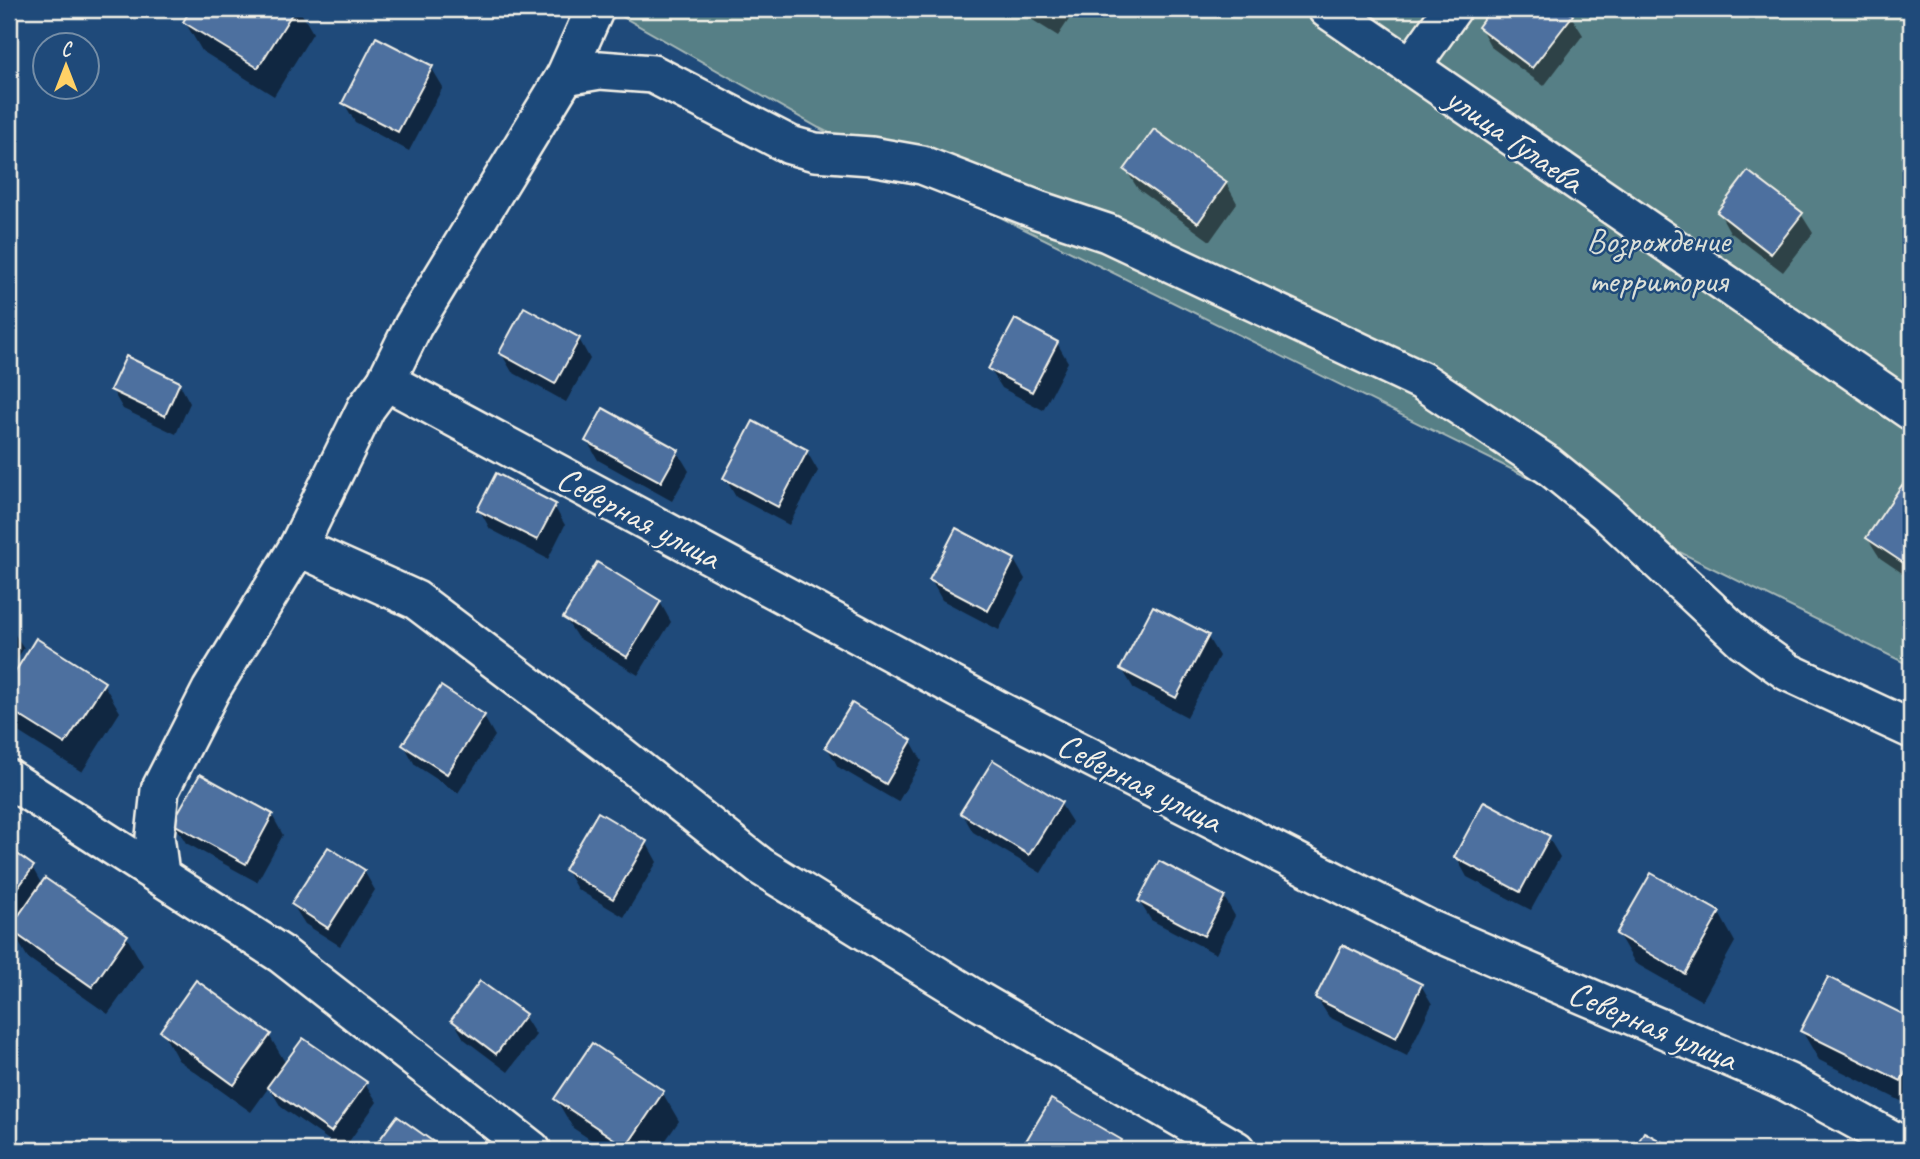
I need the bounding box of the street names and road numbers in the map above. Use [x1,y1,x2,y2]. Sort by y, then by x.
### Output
street label: улица Гулаева [1435,74,1595,205]
street label: Северная улица [549,456,731,581]
street label: Северная улица [1050,722,1232,844]
street label: Северная улица [1562,970,1746,1082]

